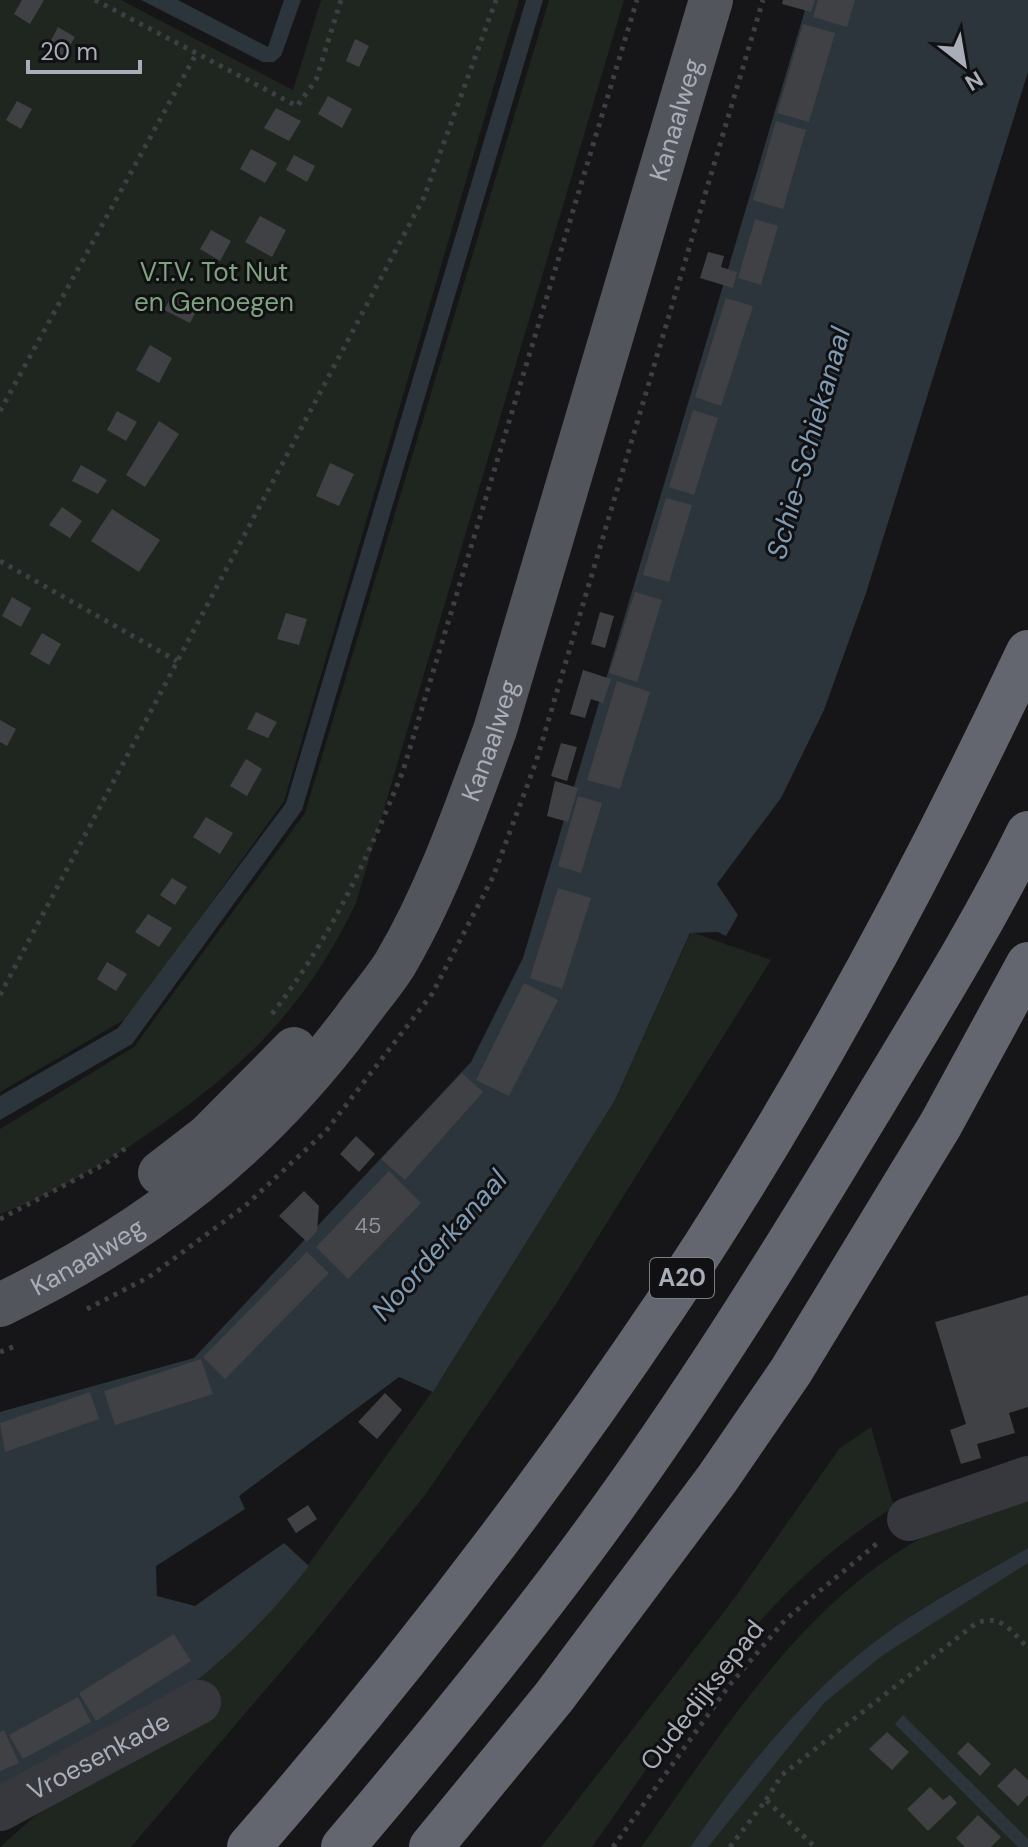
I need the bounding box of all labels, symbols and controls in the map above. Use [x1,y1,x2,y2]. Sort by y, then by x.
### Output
scale bar [28,24,140,74]
north arrow [924,24,1004,104]
text: 20 m [40,36,98,67]
street label: Kanaalweg [641,54,710,185]
text: N [960,64,988,97]
park label: V.T.V. Tot Nut en Genoegen [134,255,294,319]
water label: Schie-Schiekanaal [758,322,859,563]
street label: Kanaalweg [453,675,526,806]
water label: Noorderkanaal [363,1161,516,1329]
street label: Kanaalweg [25,1210,151,1303]
house number: 45 [355,1211,381,1240]
road number: A20 [650,1258,714,1298]
street label: Oudedijksepad [633,1613,771,1777]
street label: Vroesenkade [21,1704,176,1808]

